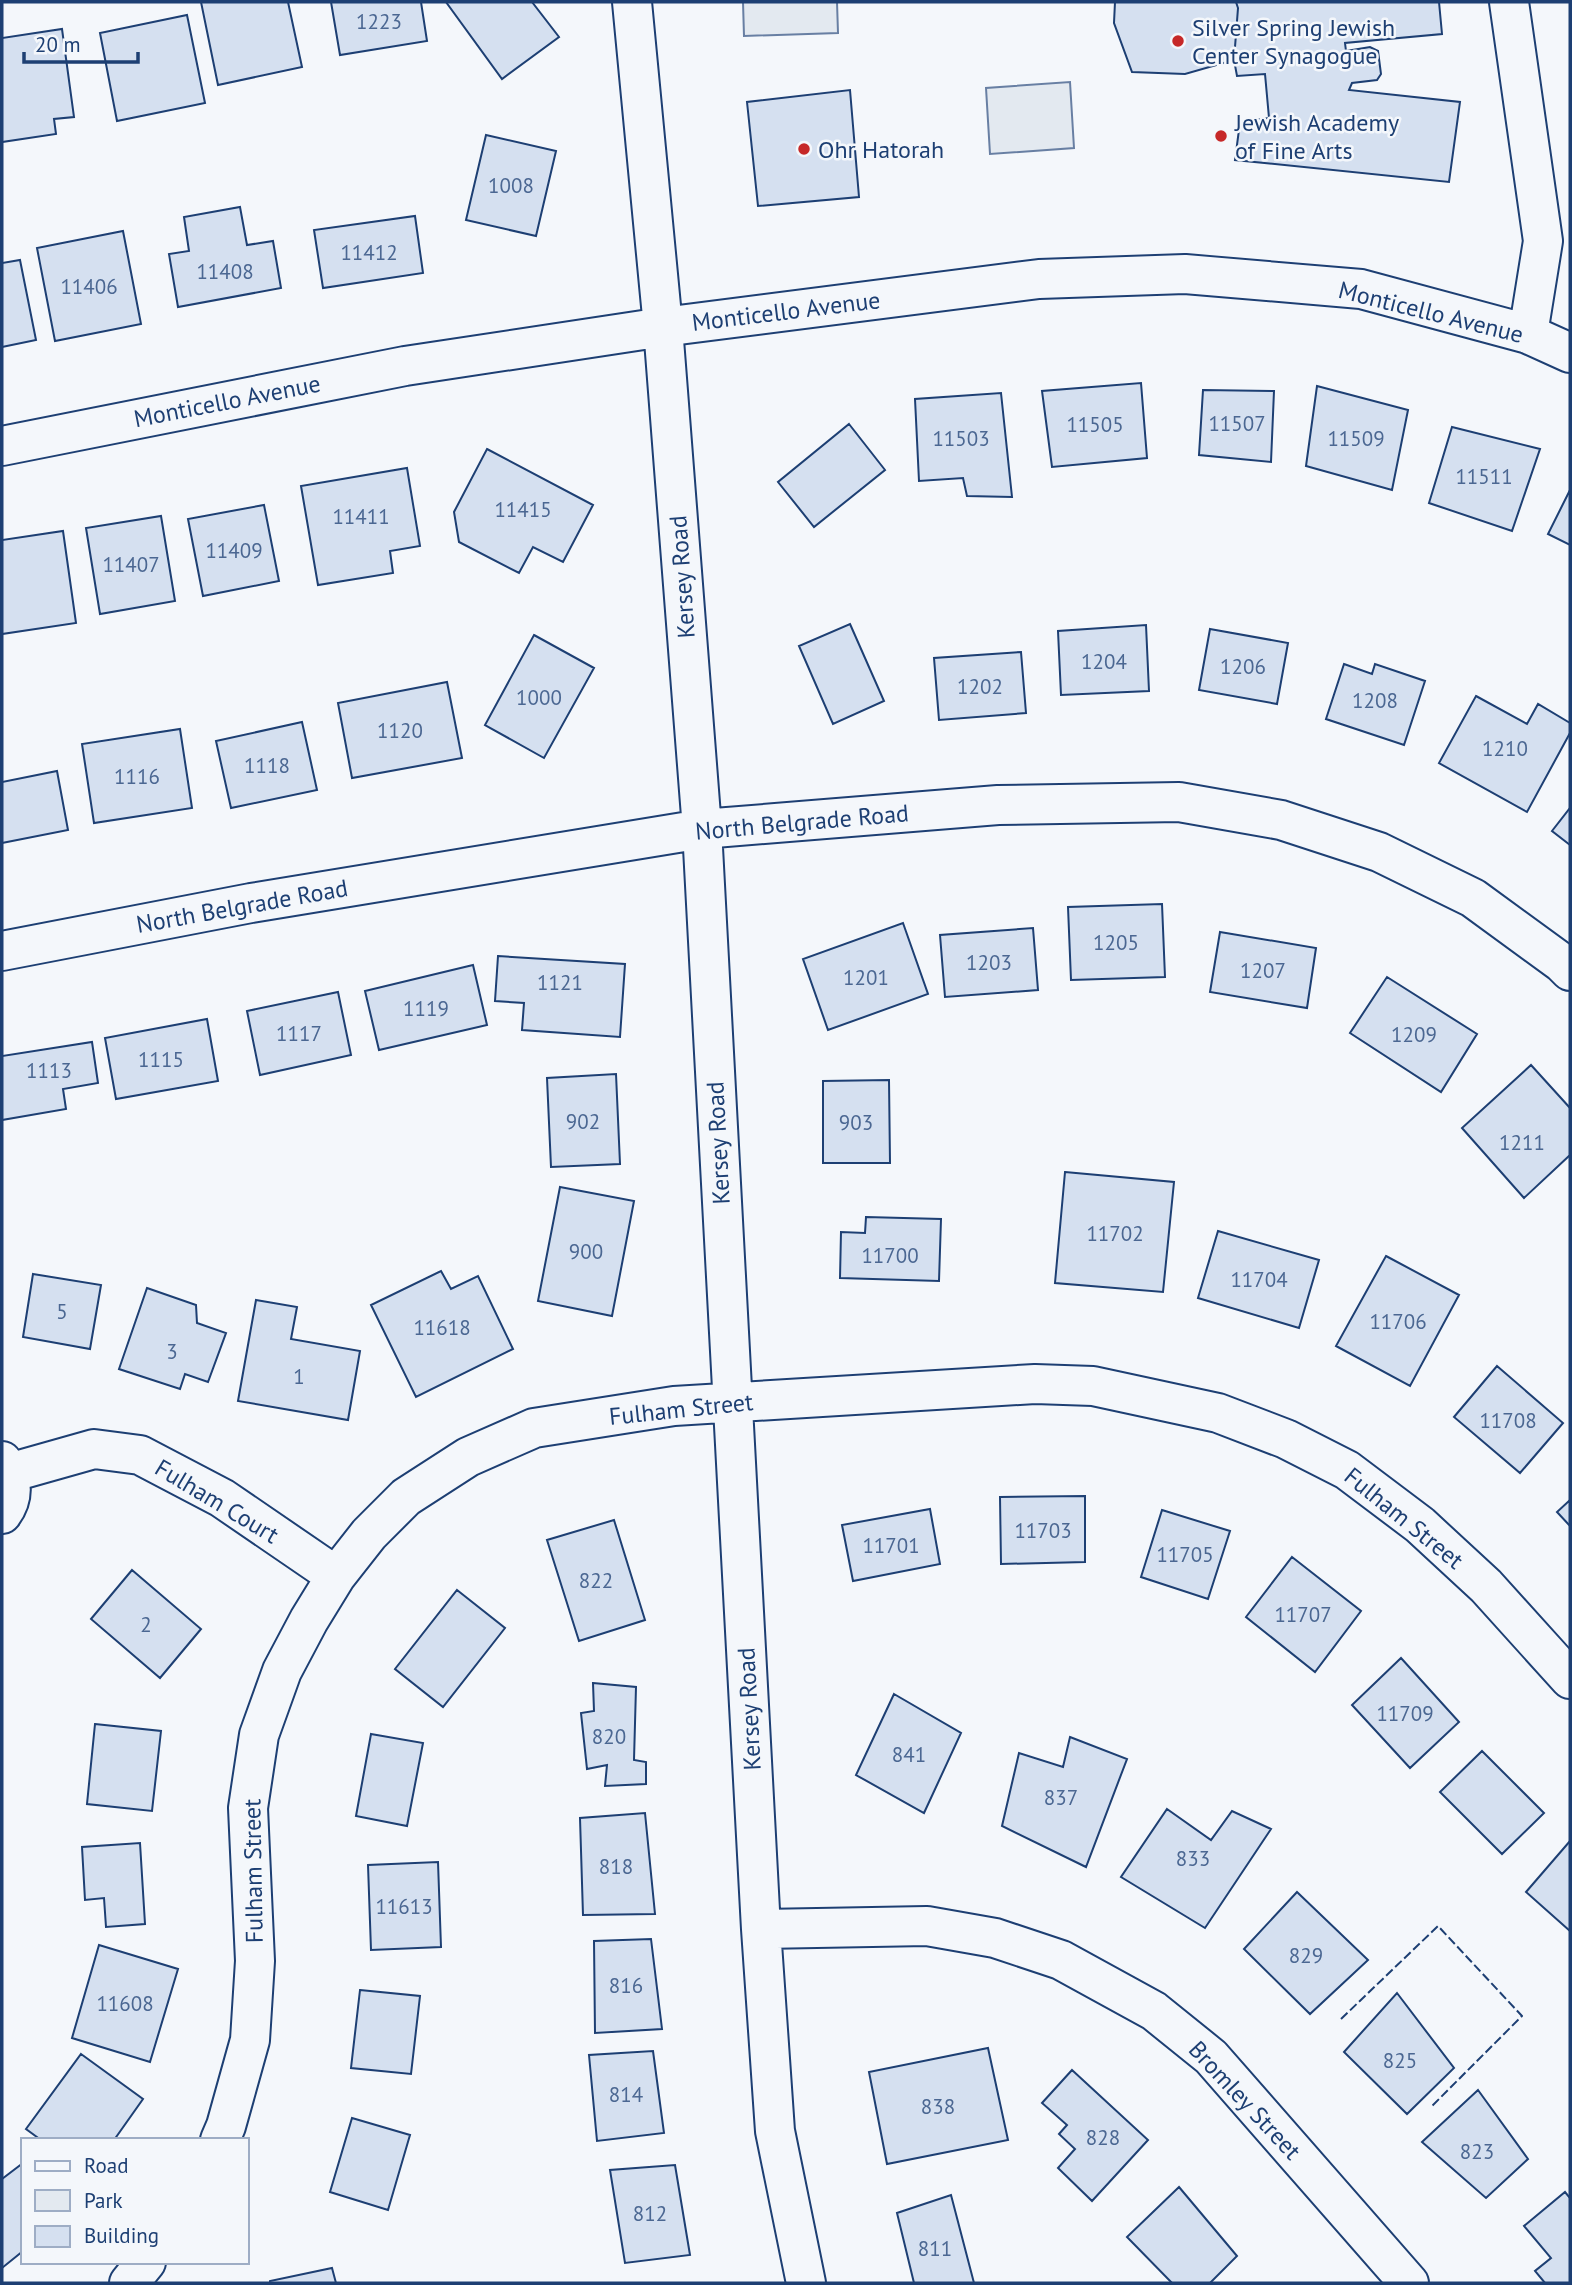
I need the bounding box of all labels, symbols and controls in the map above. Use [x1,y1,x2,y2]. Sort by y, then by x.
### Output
house number: 1223 [356,8,402,35]
place label: Silver Spring Jewish Center Synagogue [1192,12,1395,71]
scale bar [24,21,138,65]
text: 20 m [35,31,81,58]
marker: Silver Spring Jewish Center Synagogue [1170,33,1186,49]
place label: Jewish Academy of Fine Arts [1234,107,1399,166]
marker: Jewish Academy of Fine Arts [1213,128,1229,144]
place label: Ohr Hatorah [818,134,944,165]
marker: Ohr Hatorah [796,141,812,157]
house number: 1008 [488,172,534,199]
house number: 11412 [340,239,398,266]
house number: 11408 [196,258,254,285]
house number: 11406 [60,273,118,300]
street label: Monticello Avenue [1335,274,1527,350]
street label: Monticello Avenue [690,284,882,338]
street label: Monticello Avenue [131,368,323,434]
house number: 11507 [1208,410,1266,437]
house number: 11505 [1066,411,1124,438]
house number: 11503 [932,425,990,452]
house number: 11509 [1327,425,1385,452]
house number: 11511 [1455,463,1513,490]
house number: 11415 [494,496,552,523]
house number: 11411 [332,503,390,530]
street label: Kersey Road [662,514,702,640]
house number: 11409 [205,537,263,564]
house number: 11407 [102,551,160,578]
house number: 1204 [1081,648,1127,675]
house number: 1206 [1220,653,1266,680]
house number: 1202 [957,673,1003,700]
house number: 1000 [516,684,562,711]
house number: 1208 [1352,687,1398,714]
house number: 1120 [377,717,423,744]
house number: 1210 [1482,735,1528,762]
house number: 1118 [244,752,290,779]
house number: 1116 [114,763,160,790]
street label: North Belgrade Road [694,797,910,847]
street label: North Belgrade Road [134,872,350,940]
house number: 1205 [1093,929,1139,956]
house number: 1203 [966,949,1012,976]
house number: 1207 [1240,957,1286,984]
house number: 1201 [843,964,889,991]
house number: 1121 [537,969,583,996]
house number: 1119 [403,995,449,1022]
house number: 1117 [276,1020,322,1047]
house number: 1209 [1391,1021,1437,1048]
house number: 1115 [138,1046,184,1073]
house number: 1113 [26,1057,72,1084]
street label: Kersey Road [699,1081,737,1205]
house number: 902 [566,1108,600,1135]
house number: 903 [839,1109,873,1136]
house number: 1211 [1499,1129,1545,1156]
house number: 11702 [1086,1220,1144,1247]
house number: 900 [569,1238,603,1265]
house number: 11700 [861,1242,919,1269]
house number: 11704 [1230,1266,1288,1293]
house number: 5 [56,1298,68,1325]
house number: 11706 [1369,1308,1427,1335]
house number: 11618 [413,1314,471,1341]
house number: 3 [166,1338,178,1365]
house number: 1 [293,1363,305,1390]
street label: Fulham Street [607,1386,755,1432]
house number: 11708 [1479,1407,1537,1434]
street label: Fulham Court [149,1452,285,1550]
street label: Fulham Street [1338,1460,1470,1576]
house number: 11703 [1014,1517,1072,1544]
house number: 11701 [862,1532,920,1559]
house number: 11705 [1156,1541,1214,1568]
house number: 822 [579,1567,613,1594]
house number: 11707 [1274,1601,1332,1628]
house number: 2 [140,1611,152,1638]
street label: Kersey Road [730,1647,768,1771]
house number: 11709 [1376,1700,1434,1727]
house number: 820 [592,1723,626,1750]
house number: 841 [892,1741,926,1768]
house number: 837 [1044,1784,1078,1811]
street label: Fulham Street [236,1798,270,1944]
house number: 833 [1176,1845,1210,1872]
house number: 818 [599,1853,633,1880]
house number: 11613 [375,1893,433,1920]
house number: 829 [1289,1942,1323,1969]
house number: 816 [609,1972,643,1999]
house number: 11608 [96,1990,154,2017]
street label: Bromley Street [1182,2034,1308,2166]
house number: 825 [1383,2047,1417,2074]
house number: 814 [609,2081,643,2108]
house number: 838 [921,2093,955,2120]
house number: 828 [1086,2124,1120,2151]
legend [21,2138,248,2264]
house number: 823 [1460,2138,1494,2165]
text: Road [84,2152,128,2179]
text: Park [84,2187,123,2214]
house number: 812 [633,2200,667,2227]
text: Building [84,2222,159,2249]
house number: 811 [918,2235,952,2262]

